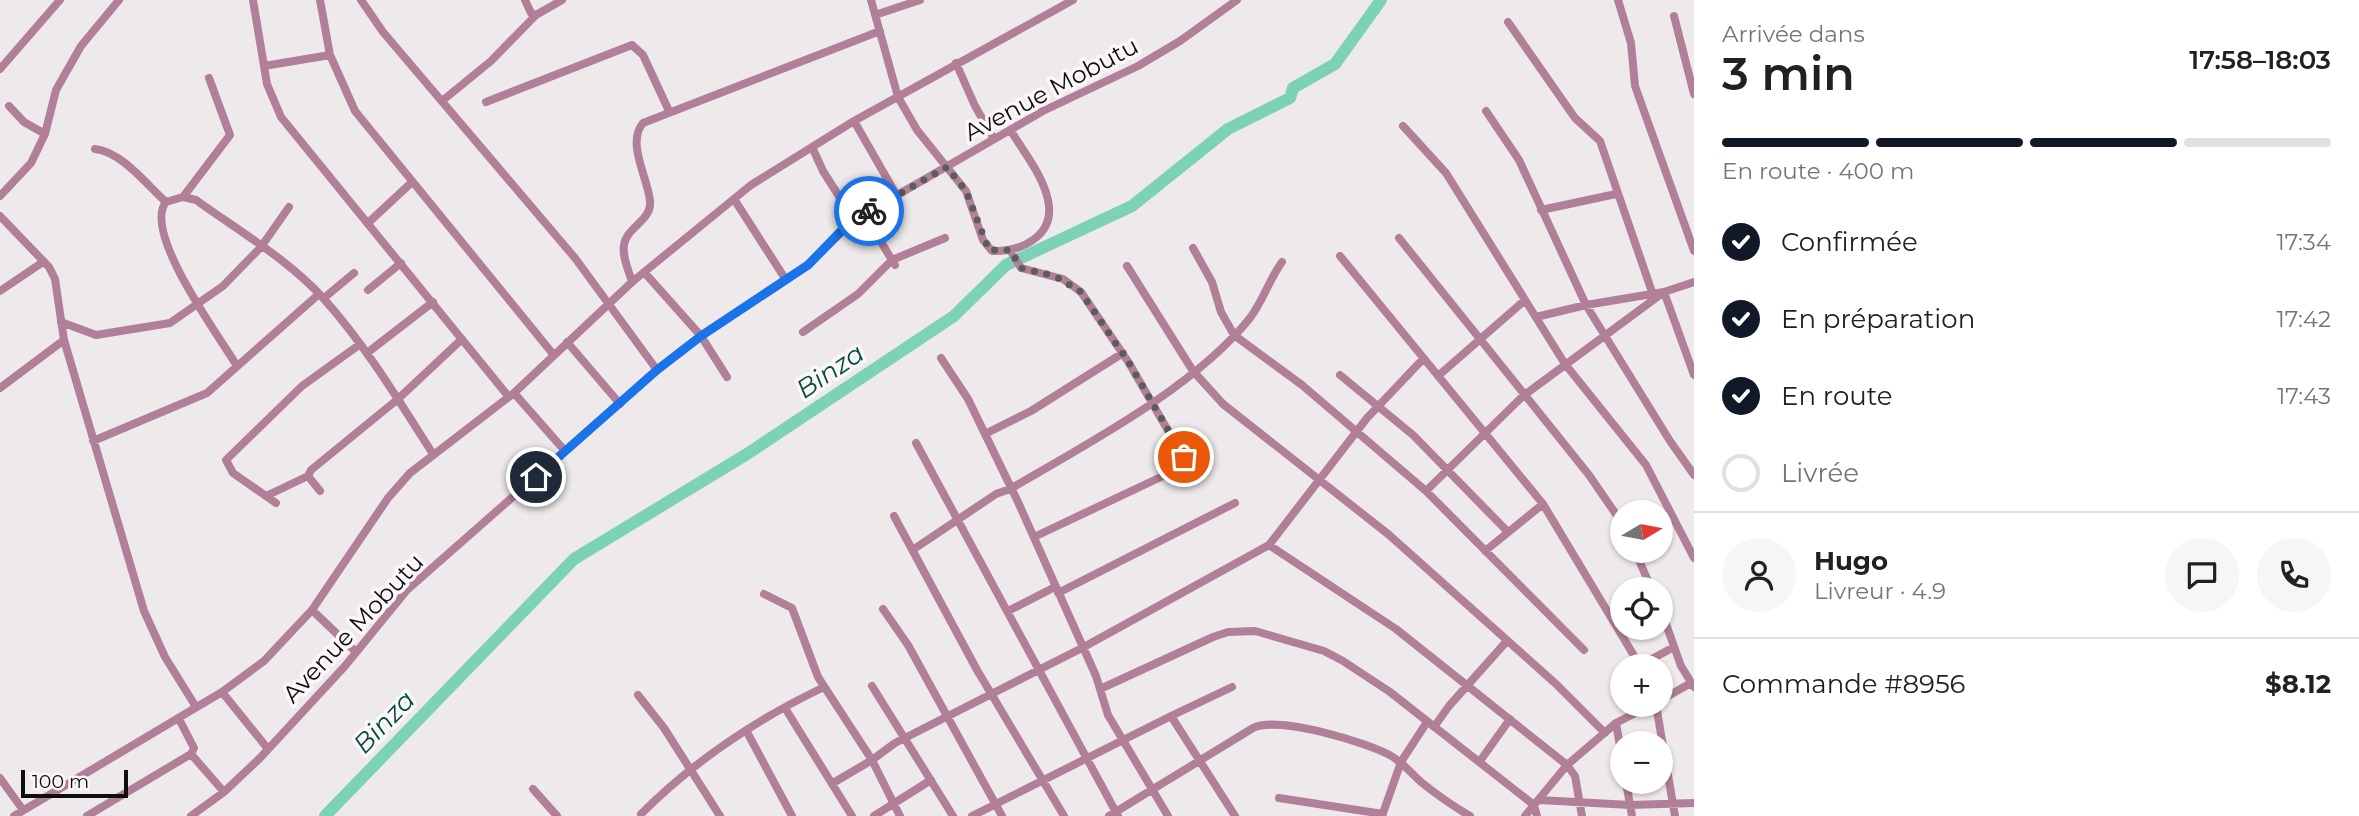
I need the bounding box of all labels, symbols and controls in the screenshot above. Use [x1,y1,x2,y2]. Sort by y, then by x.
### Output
text: Arrivée dans [1722,20,1865,48]
street label: Avenue Mobutu [959,31,1143,147]
text: 17:58–18:03 [2189,44,2331,76]
text: 3 min [1722,45,1855,102]
text: En route · 400 m [1722,157,1915,185]
courier [834,176,904,246]
icon: bike [850,192,888,230]
icon: check [1722,223,1760,261]
text: Confirmée [1781,226,1918,258]
text: 17:34 [2277,228,2331,256]
icon: check [1722,300,1760,338]
text: En préparation [1781,303,1975,335]
text: 17:42 [2277,305,2331,333]
water label: Binza [790,337,870,405]
icon: check [1722,377,1760,415]
text: En route [1781,380,1892,412]
text: 17:43 [2277,382,2331,410]
pin [1154,427,1214,487]
icon: bag [1165,438,1203,476]
pin [506,447,566,507]
text: Livrée [1781,457,1859,489]
icon: home [517,458,555,496]
north arrow [1610,500,1673,564]
map controls [1610,500,1673,794]
button: person [1722,538,1796,612]
button: chat [2165,538,2239,612]
button: phone [2257,538,2331,612]
text: Hugo [1814,545,1888,577]
street label: Avenue Mobutu [277,547,429,709]
button: locate [1610,577,1673,640]
text: Livreur · 4.9 [1814,577,1946,605]
button: + [1610,654,1673,717]
text: Commande #8956 [1722,668,1965,700]
text: $8.12 [2265,668,2331,700]
water label: Binza [346,684,422,760]
button: − [1610,731,1673,794]
scale bar [21,767,128,799]
text: 100 m [32,770,89,793]

